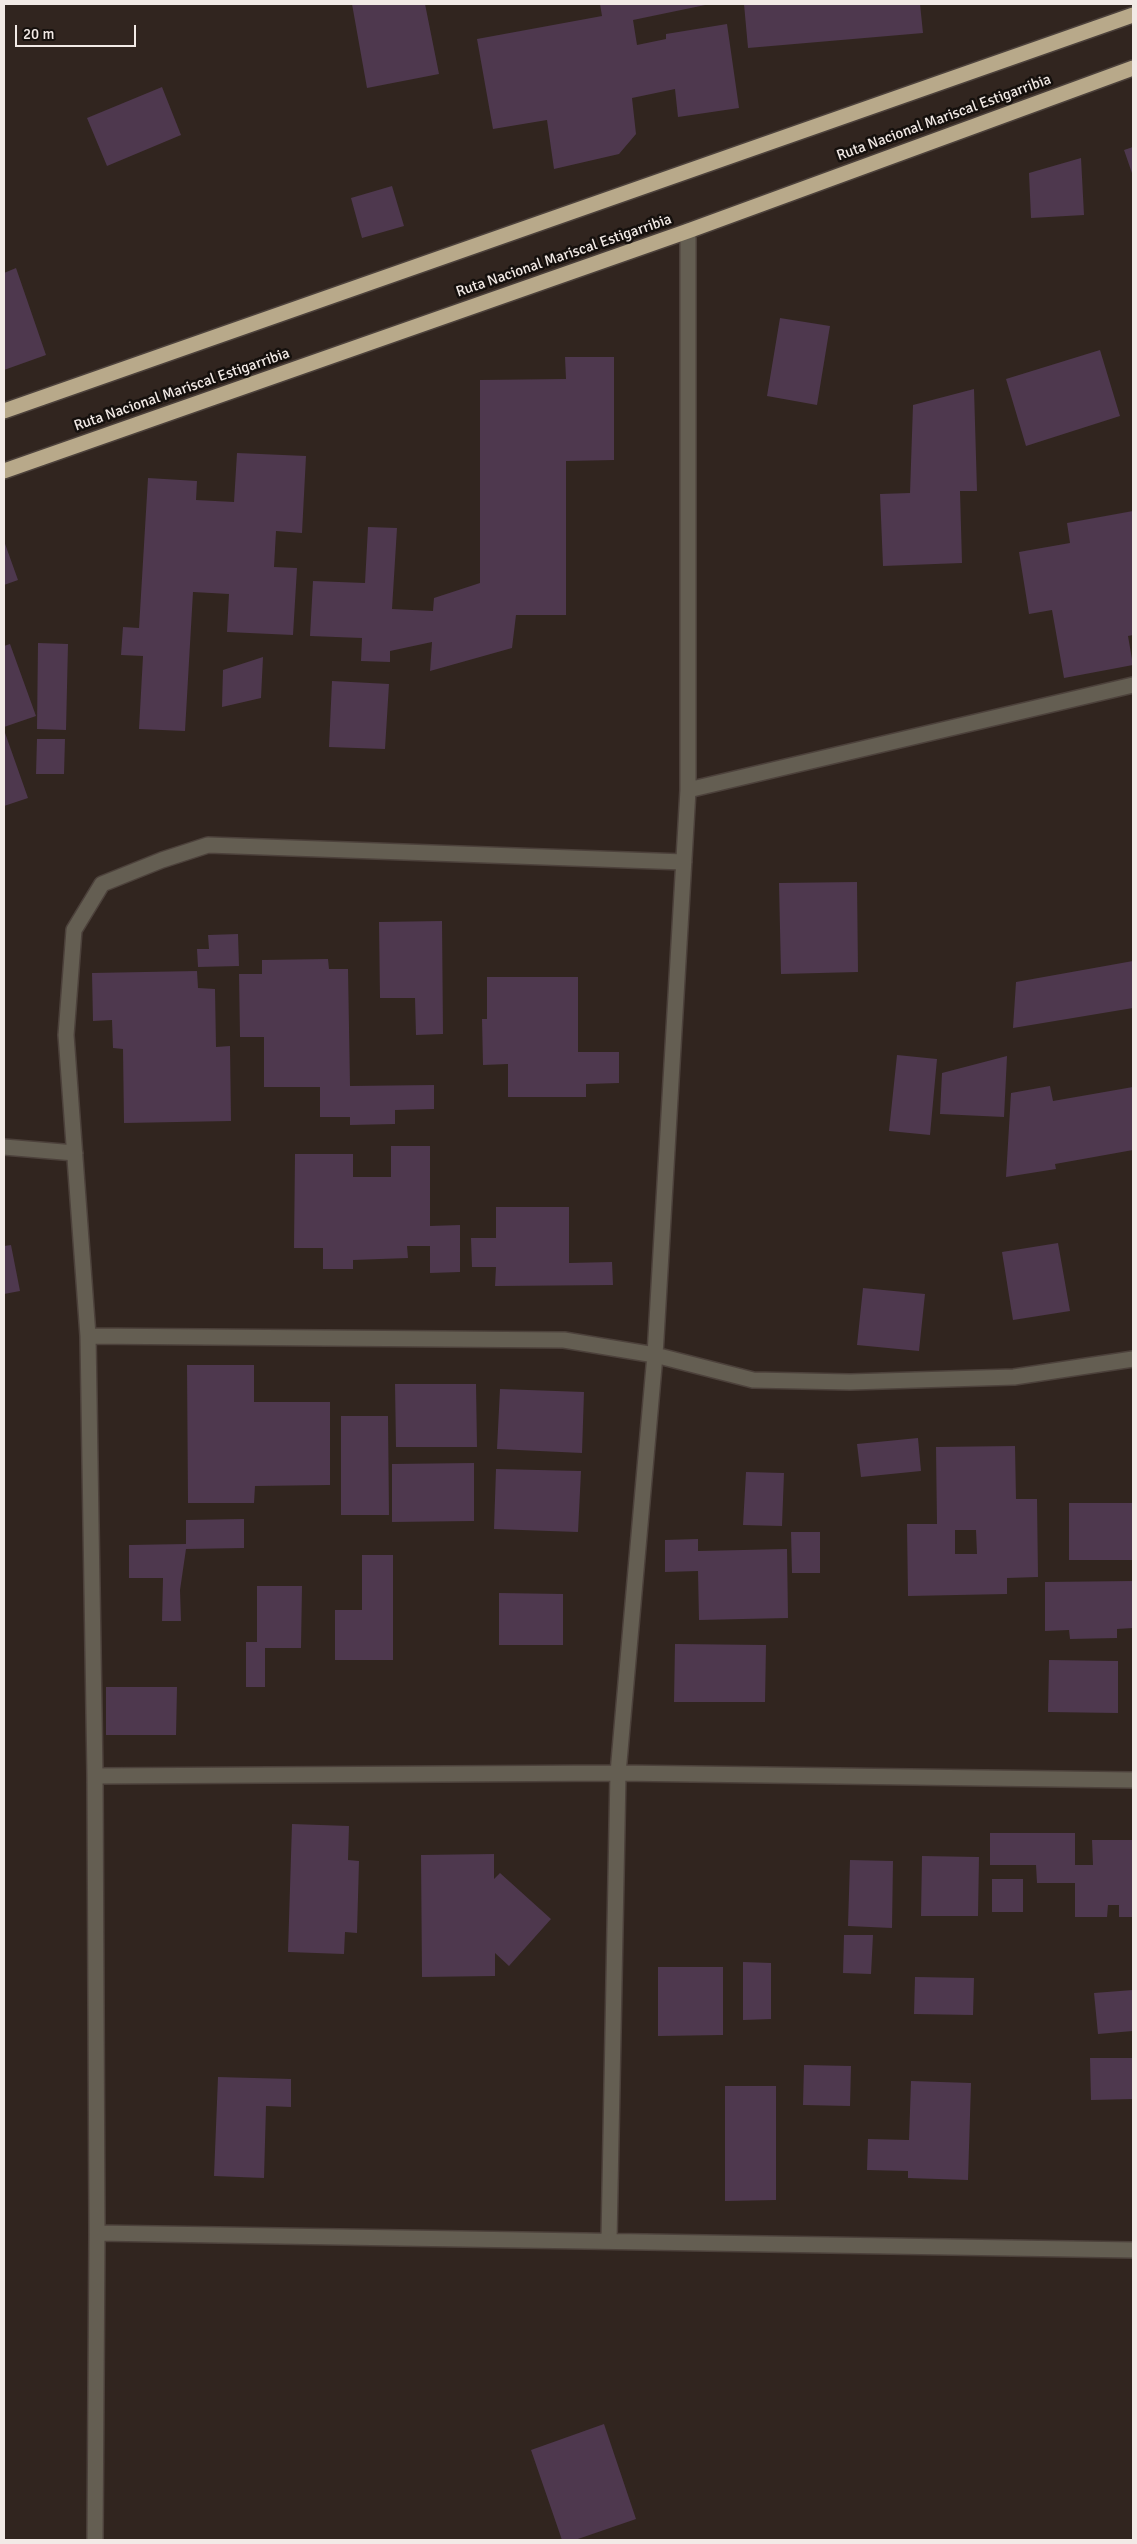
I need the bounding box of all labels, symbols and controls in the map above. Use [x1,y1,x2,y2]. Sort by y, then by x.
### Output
scale bar [18,15,139,47]
text: 20 m [23,25,54,43]
street label: Ruta Nacional Mariscal Estigarribia [834,71,1054,165]
street label: Ruta Nacional Mariscal Estigarribia [454,211,674,301]
street label: Ruta Nacional Mariscal Estigarribia [72,345,292,435]

